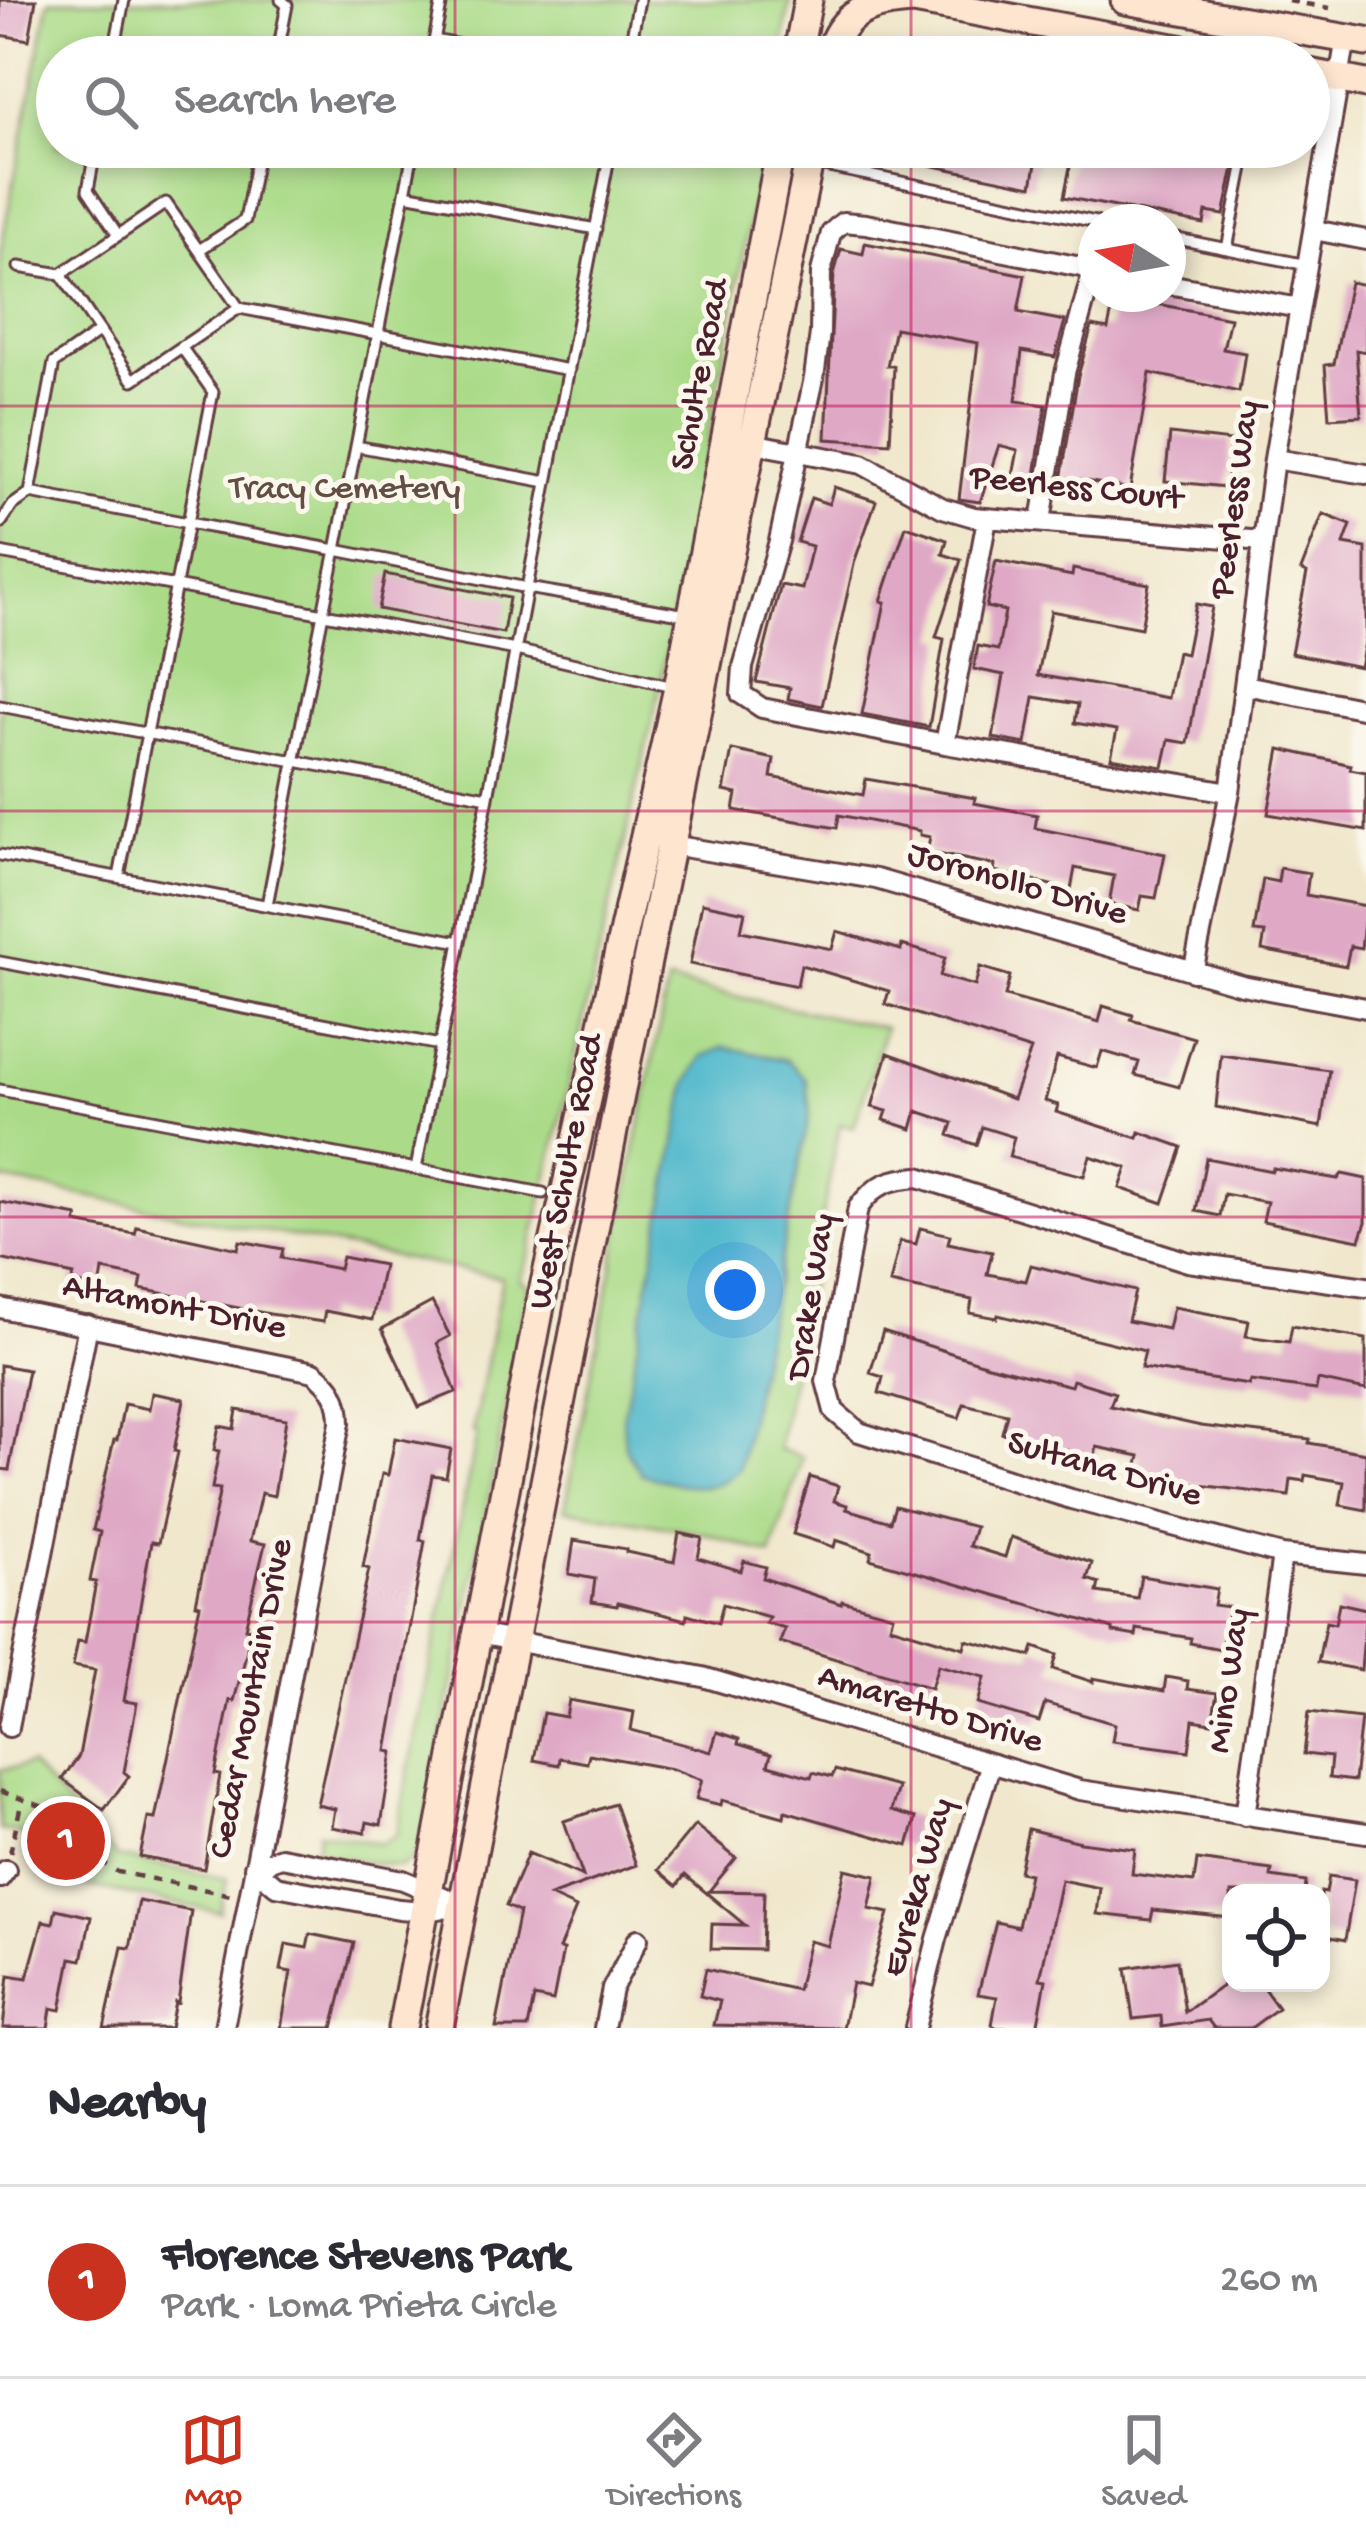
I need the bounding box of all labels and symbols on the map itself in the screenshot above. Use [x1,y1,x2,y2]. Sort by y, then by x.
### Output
north arrow [1078,204,1186,312]
street label: Schulte Road [662,273,742,474]
street label: Peerless Way [1202,398,1272,603]
street label: Peerless Court [966,457,1188,523]
park label: Tracy Cemetery [227,469,461,512]
street label: Joronollo Drive [902,834,1132,938]
street label: West Schulte Road [520,1028,616,1313]
street label: Drake Way [778,1211,847,1385]
your location [705,1260,765,1320]
street label: Altamont Drive [59,1266,290,1352]
street label: Sultana Drive [1002,1423,1207,1519]
street label: Cedar Mountain Drive [201,1535,305,1862]
street label: Mino Way [1200,1606,1262,1756]
street label: Amaretto Drive [812,1656,1048,1766]
street label: Eureka Way [874,1794,966,1982]
pin: 1 [27,1796,105,1886]

